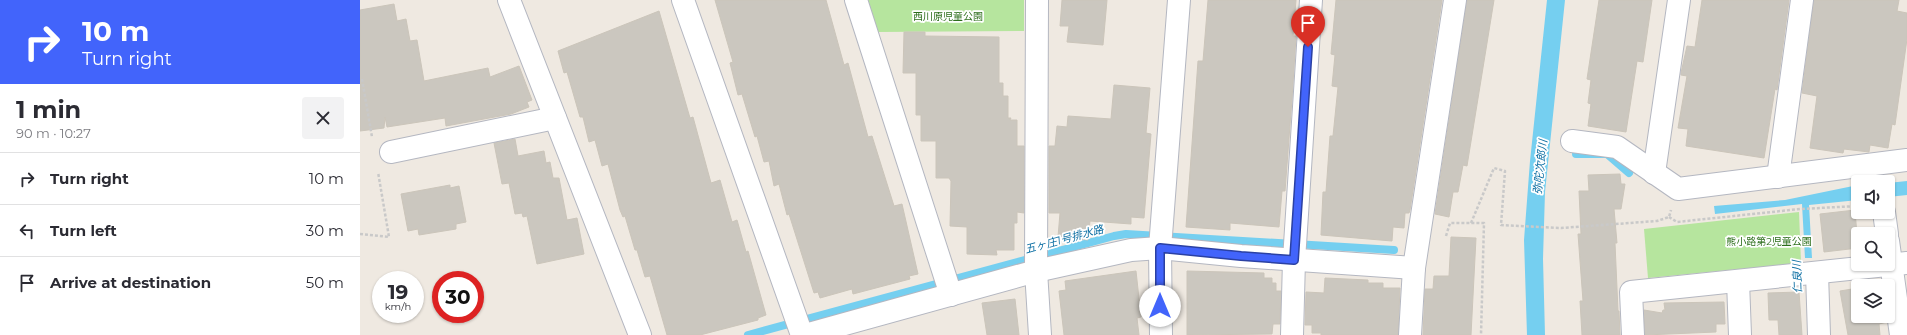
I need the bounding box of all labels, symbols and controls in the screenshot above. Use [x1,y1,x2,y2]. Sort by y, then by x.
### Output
pin [1291,6,1325,47]
park label: 西川原児童公園 [913,10,983,23]
icon: arrive [1297,12,1319,34]
text: 10 m [82,14,149,48]
icon: right [16,16,68,68]
text: Turn right [82,48,172,70]
text: 1 min [16,95,81,124]
button: close [302,97,344,139]
text: 90 m · 10:27 [16,125,91,141]
water label: 弥陀次郎川 [1530,138,1550,195]
icon: right [16,168,38,190]
text: Turn right [50,169,129,188]
text: 10 m [309,169,344,188]
map controls [1851,175,1895,323]
button: sound [1851,175,1895,219]
icon: left [16,220,38,242]
text: Turn left [50,221,117,240]
text: 30 m [306,221,344,240]
water label: 五ヶ庄1号排水路 [1023,222,1106,256]
button: search [1851,227,1895,271]
park label: 熊小路第2児童公園 [1726,235,1812,248]
water label: 仁良川 [1789,259,1805,294]
speed limit sign: 30 [432,271,484,323]
icon: arrive [16,272,38,294]
text: Arrive at destination [50,273,211,292]
text: 50 m [306,273,344,292]
button: layers [1851,279,1895,323]
text: 19 [388,280,408,304]
position arrow [1139,285,1181,327]
text: km/h [385,300,411,313]

